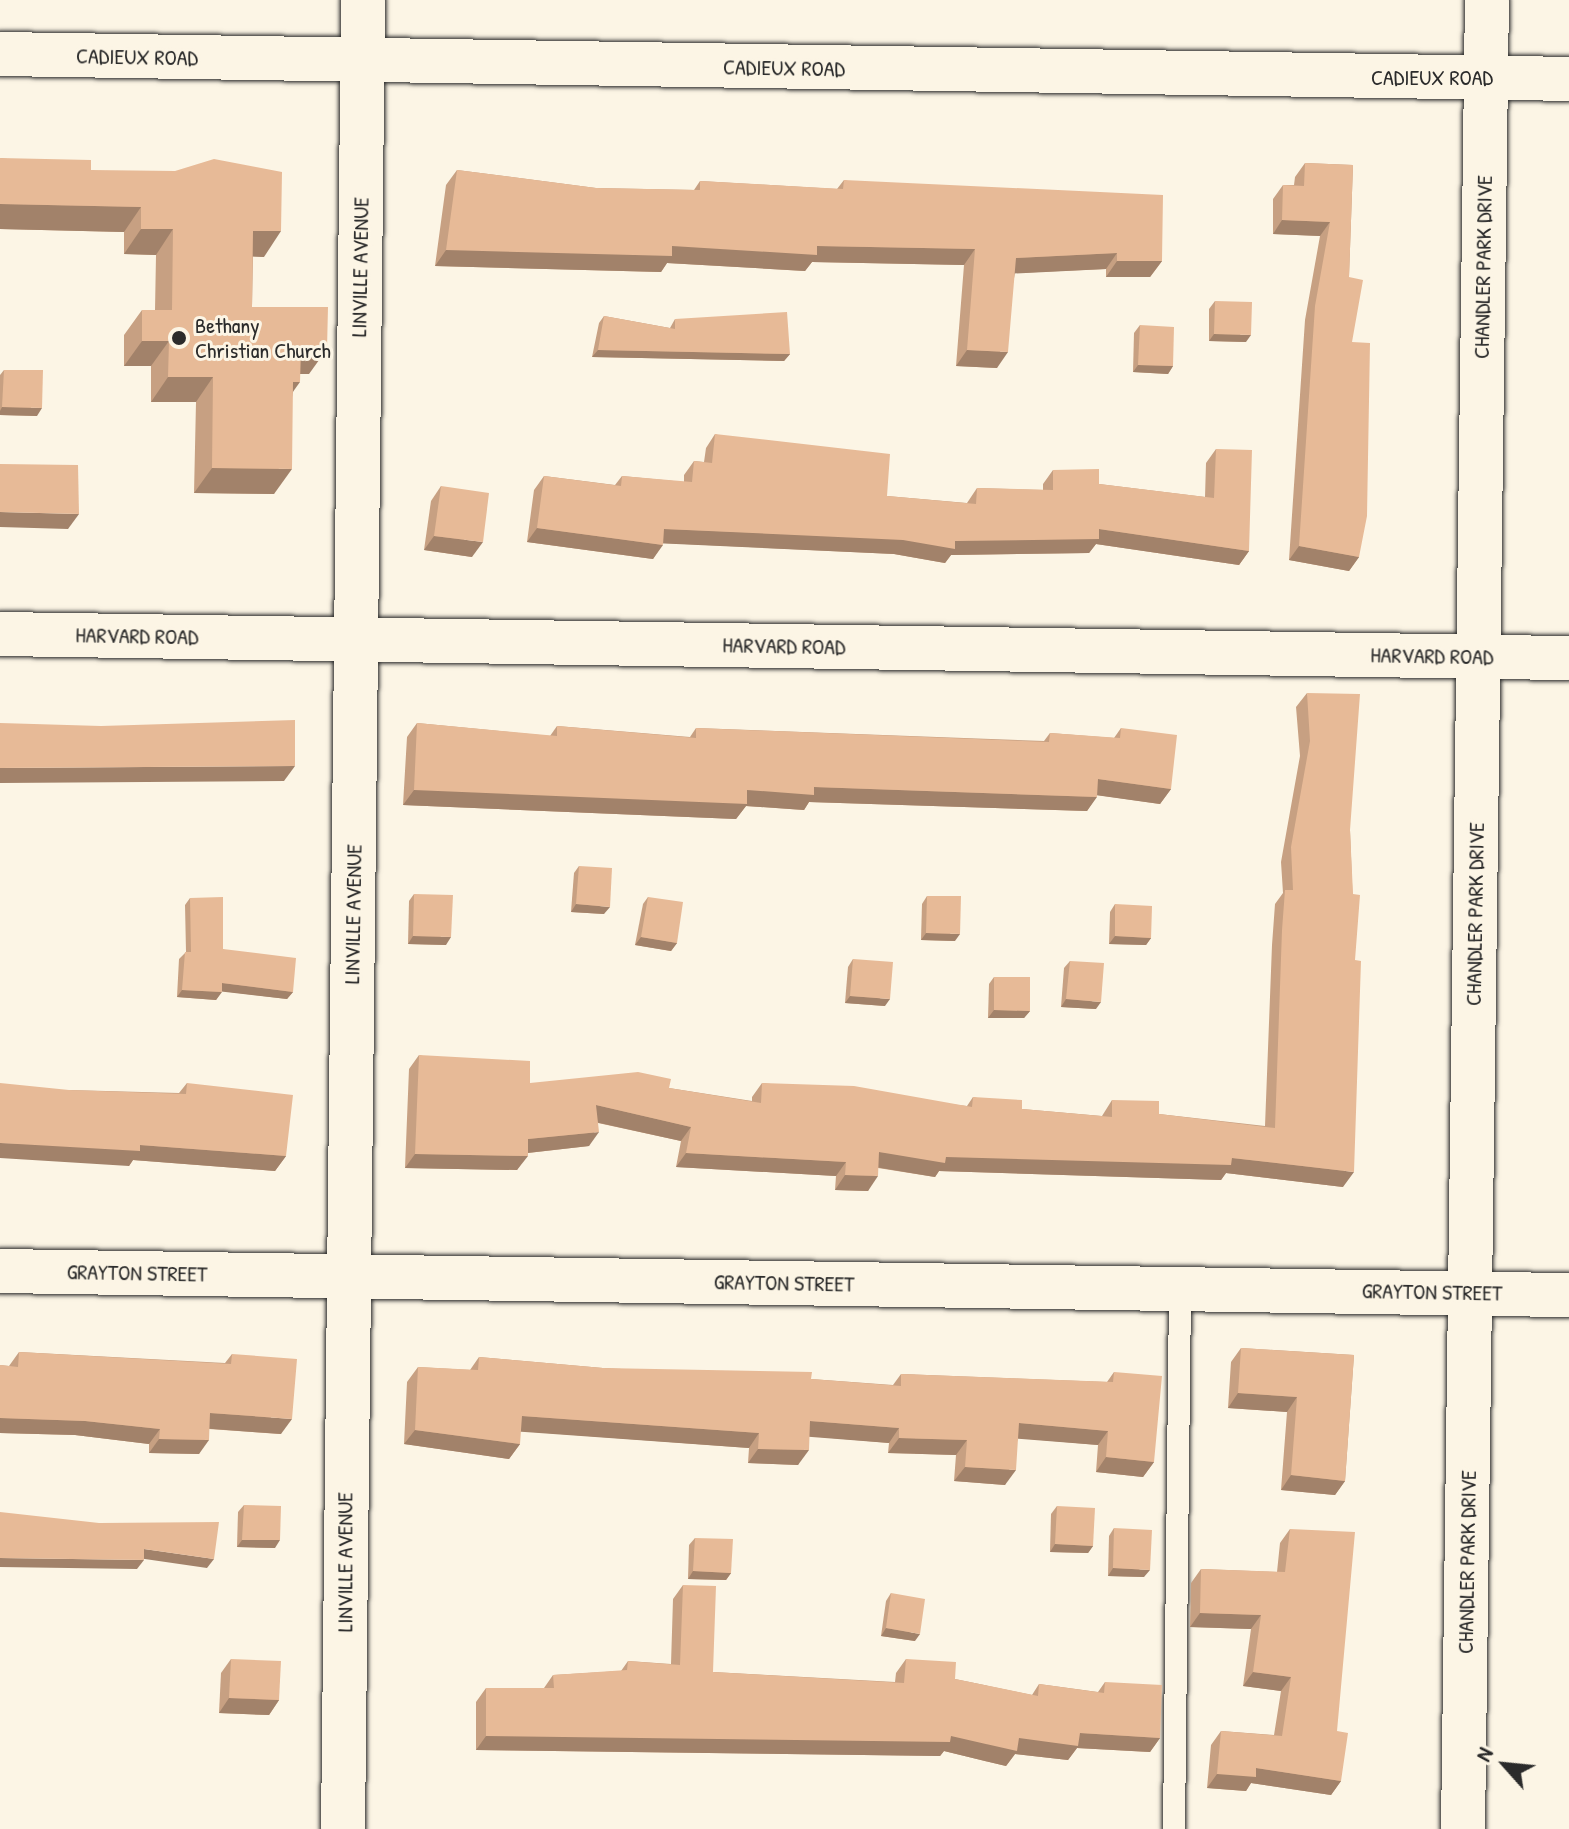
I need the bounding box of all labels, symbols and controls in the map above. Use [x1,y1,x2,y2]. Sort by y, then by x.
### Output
street label: CADIEUX ROAD [76,43,198,71]
street label: CADIEUX ROAD [723,54,845,82]
street label: CADIEUX ROAD [1371,65,1493,91]
street label: CHANDLER PARK DRIVE [1468,175,1498,359]
street label: LINVILLE AVENUE [346,197,374,337]
place label: Bethany Christian Church [195,312,331,364]
marker: Bethany Christian Church [170,329,188,347]
street label: HARVARD ROAD [75,622,199,650]
street label: HARVARD ROAD [722,632,846,660]
street label: HARVARD ROAD [1370,642,1494,670]
street label: CHANDLER PARK DRIVE [1460,822,1490,1006]
street label: LINVILLE AVENUE [339,844,367,984]
street label: GRAYTON STREET [67,1259,207,1287]
street label: GRAYTON STREET [714,1269,854,1297]
street label: GRAYTON STREET [1362,1278,1502,1306]
street label: CHANDLER PARK DRIVE [1452,1470,1482,1654]
street label: LINVILLE AVENUE [332,1492,358,1632]
north arrow [1465,1725,1545,1805]
text: N [1468,1742,1500,1766]

